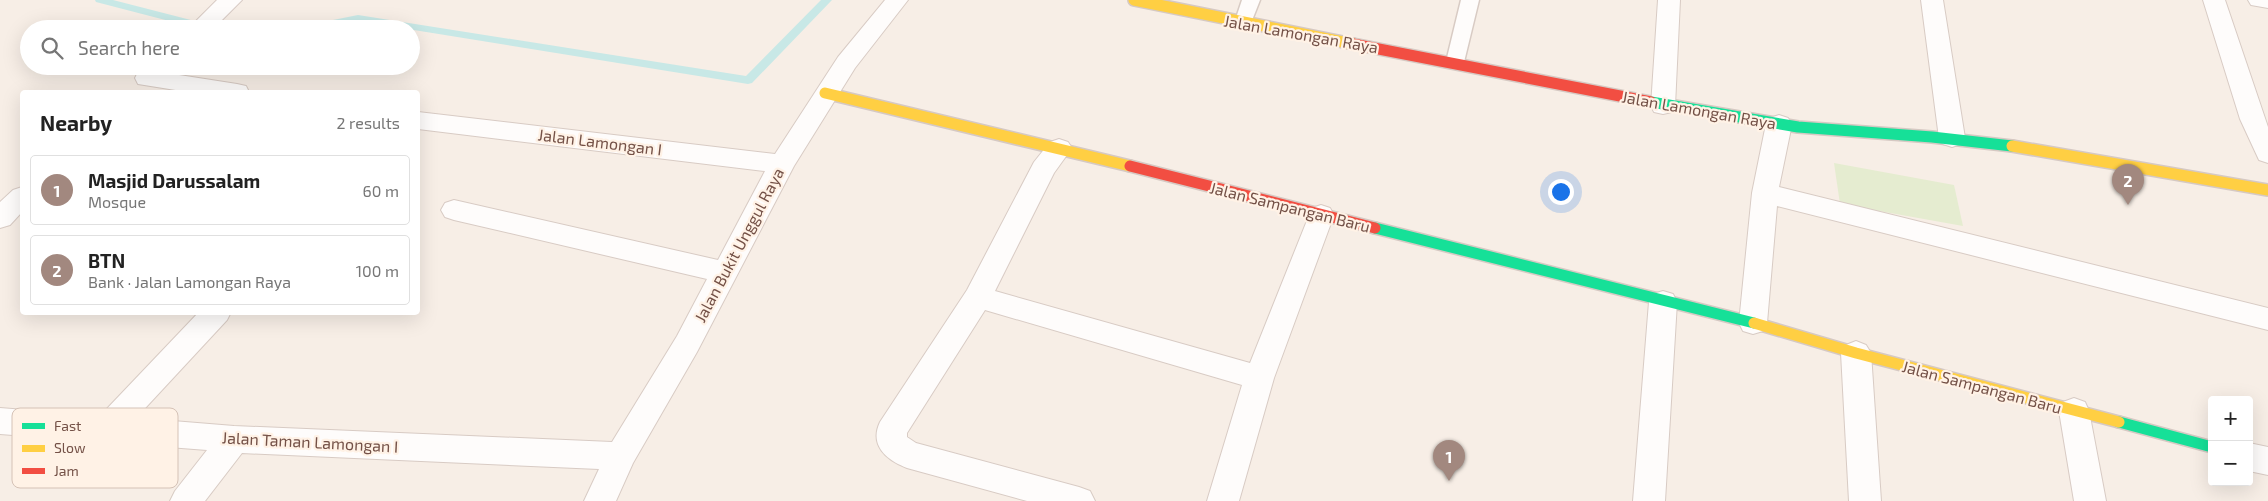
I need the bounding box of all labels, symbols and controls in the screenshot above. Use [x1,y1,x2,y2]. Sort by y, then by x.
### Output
street label: Jalan Lamongan Raya [1222,11,1380,56]
search box [20,20,420,75]
icon: search [38,34,66,62]
text: Search here [78,36,180,59]
street label: Jalan Lamongan Raya [1620,87,1778,132]
text: Nearby [40,110,112,135]
text: 2 results [337,113,400,132]
street label: Jalan Lamongan I [537,124,663,159]
street label: Jalan Bukit Unggul Raya [690,164,787,325]
pin: 2 [2112,164,2144,205]
text: Masjid Darussalam [88,169,260,192]
street label: Jalan Sampangan Baru [1208,177,1372,236]
your location [1548,179,1574,205]
text: 1 [54,181,60,200]
text: 60 m [363,181,399,200]
text: Mosque [88,192,146,211]
text: BTN [88,249,125,272]
text: 2 [52,261,62,280]
text: 100 m [356,261,399,280]
text: Bank · Jalan Lamongan Raya [88,272,291,291]
street label: Jalan Sampangan Baru [1900,356,2064,417]
map controls [2208,396,2253,486]
button: + [2208,396,2253,441]
legend [12,408,178,488]
text: Fast [54,417,81,434]
street label: Jalan Taman Lamongan I [221,427,399,456]
text: Slow [54,439,86,456]
pin: 1 [1433,440,1465,481]
button: − [2208,441,2253,486]
text: Jam [54,462,79,479]

